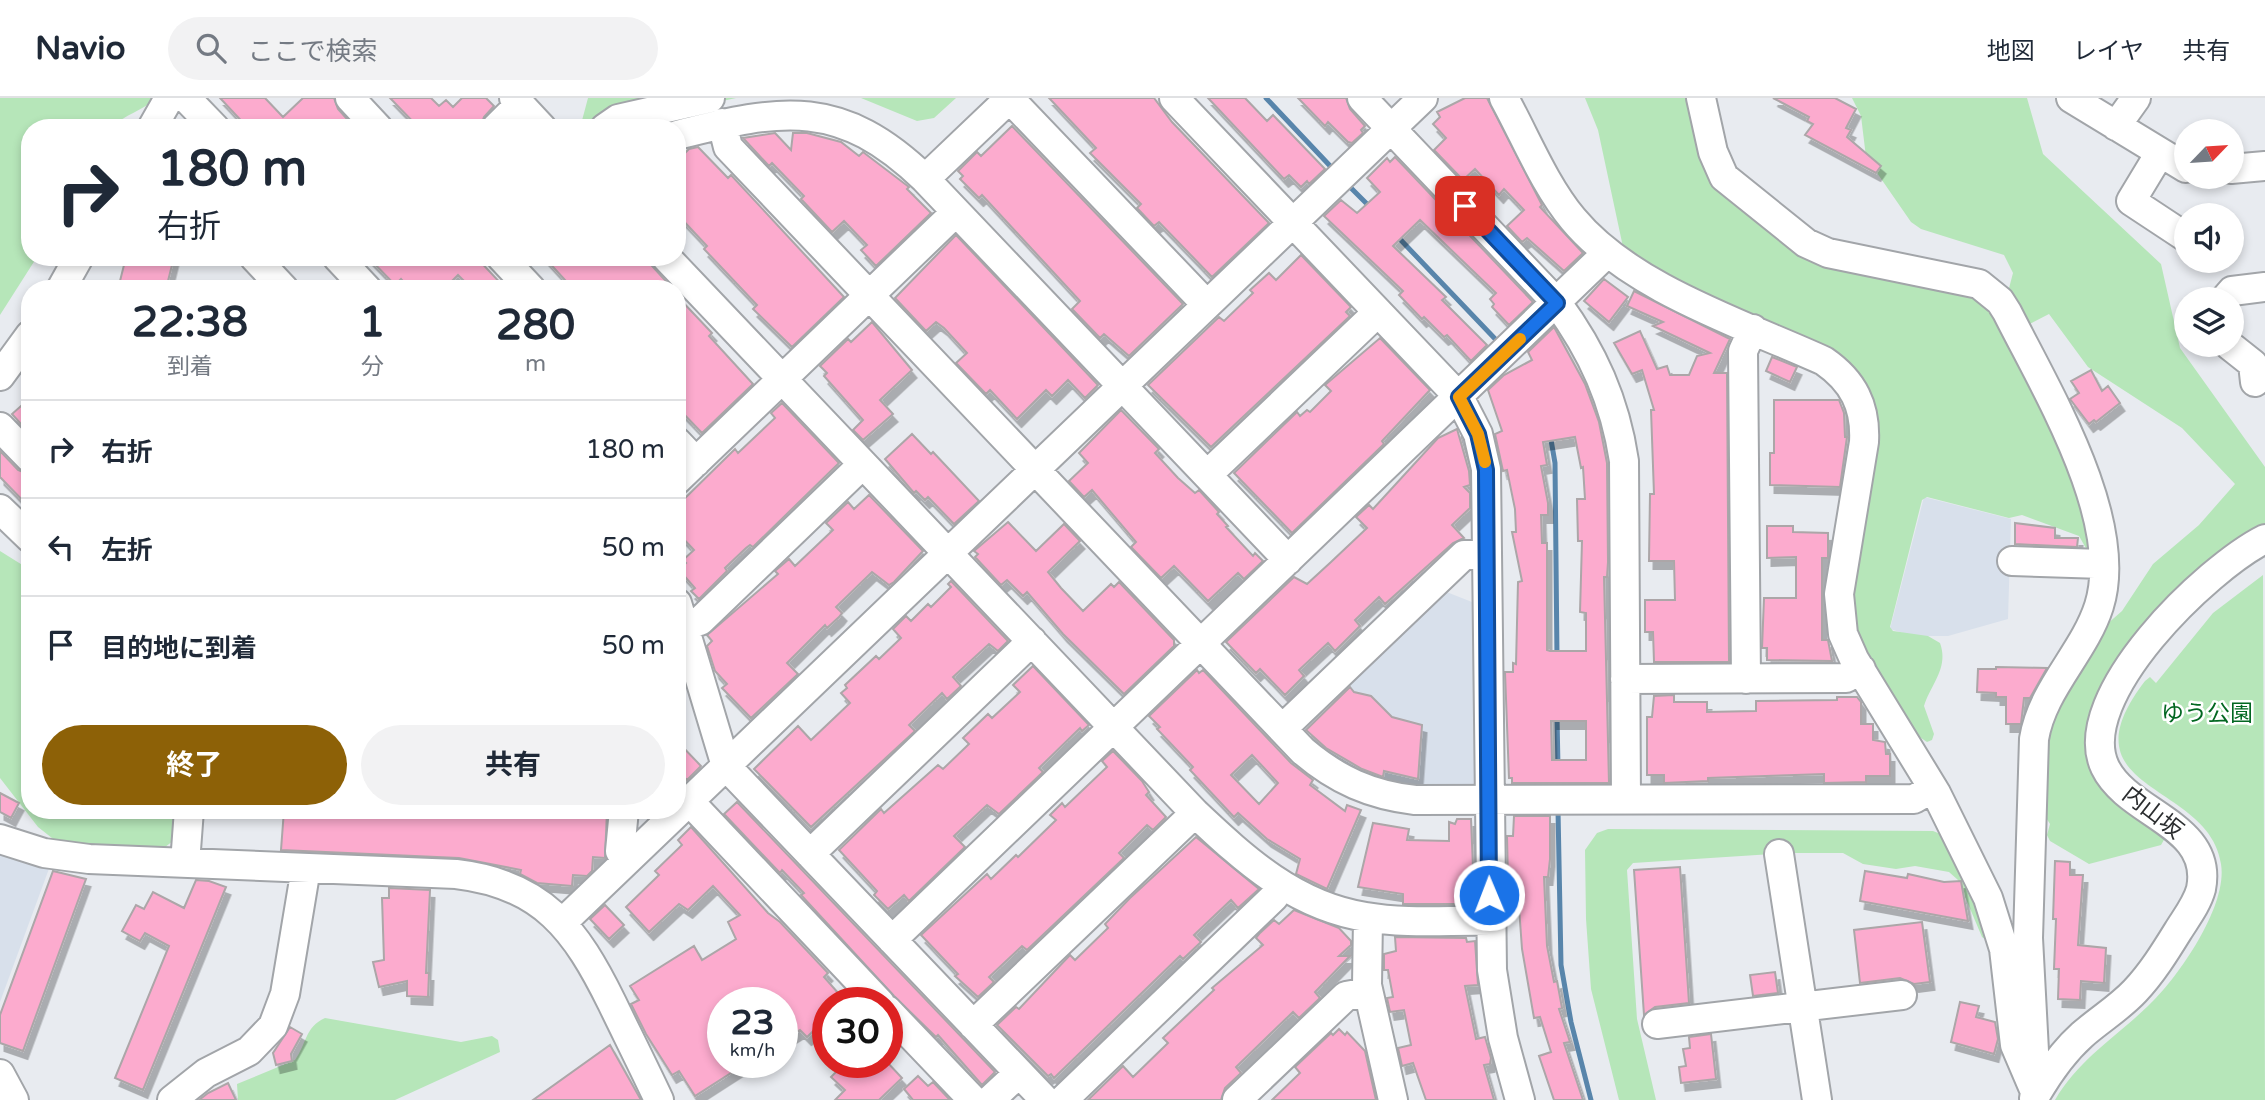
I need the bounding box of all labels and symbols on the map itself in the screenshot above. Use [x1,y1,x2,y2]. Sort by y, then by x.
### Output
north arrow [2174,119,2244,189]
pin [1435,176,1495,236]
park label: ゆう公園 [2161,700,2253,728]
street label: 内山坂 [2117,781,2188,845]
position arrow [1452,858,1526,932]
speed limit sign: 30 [812,987,903,1078]

